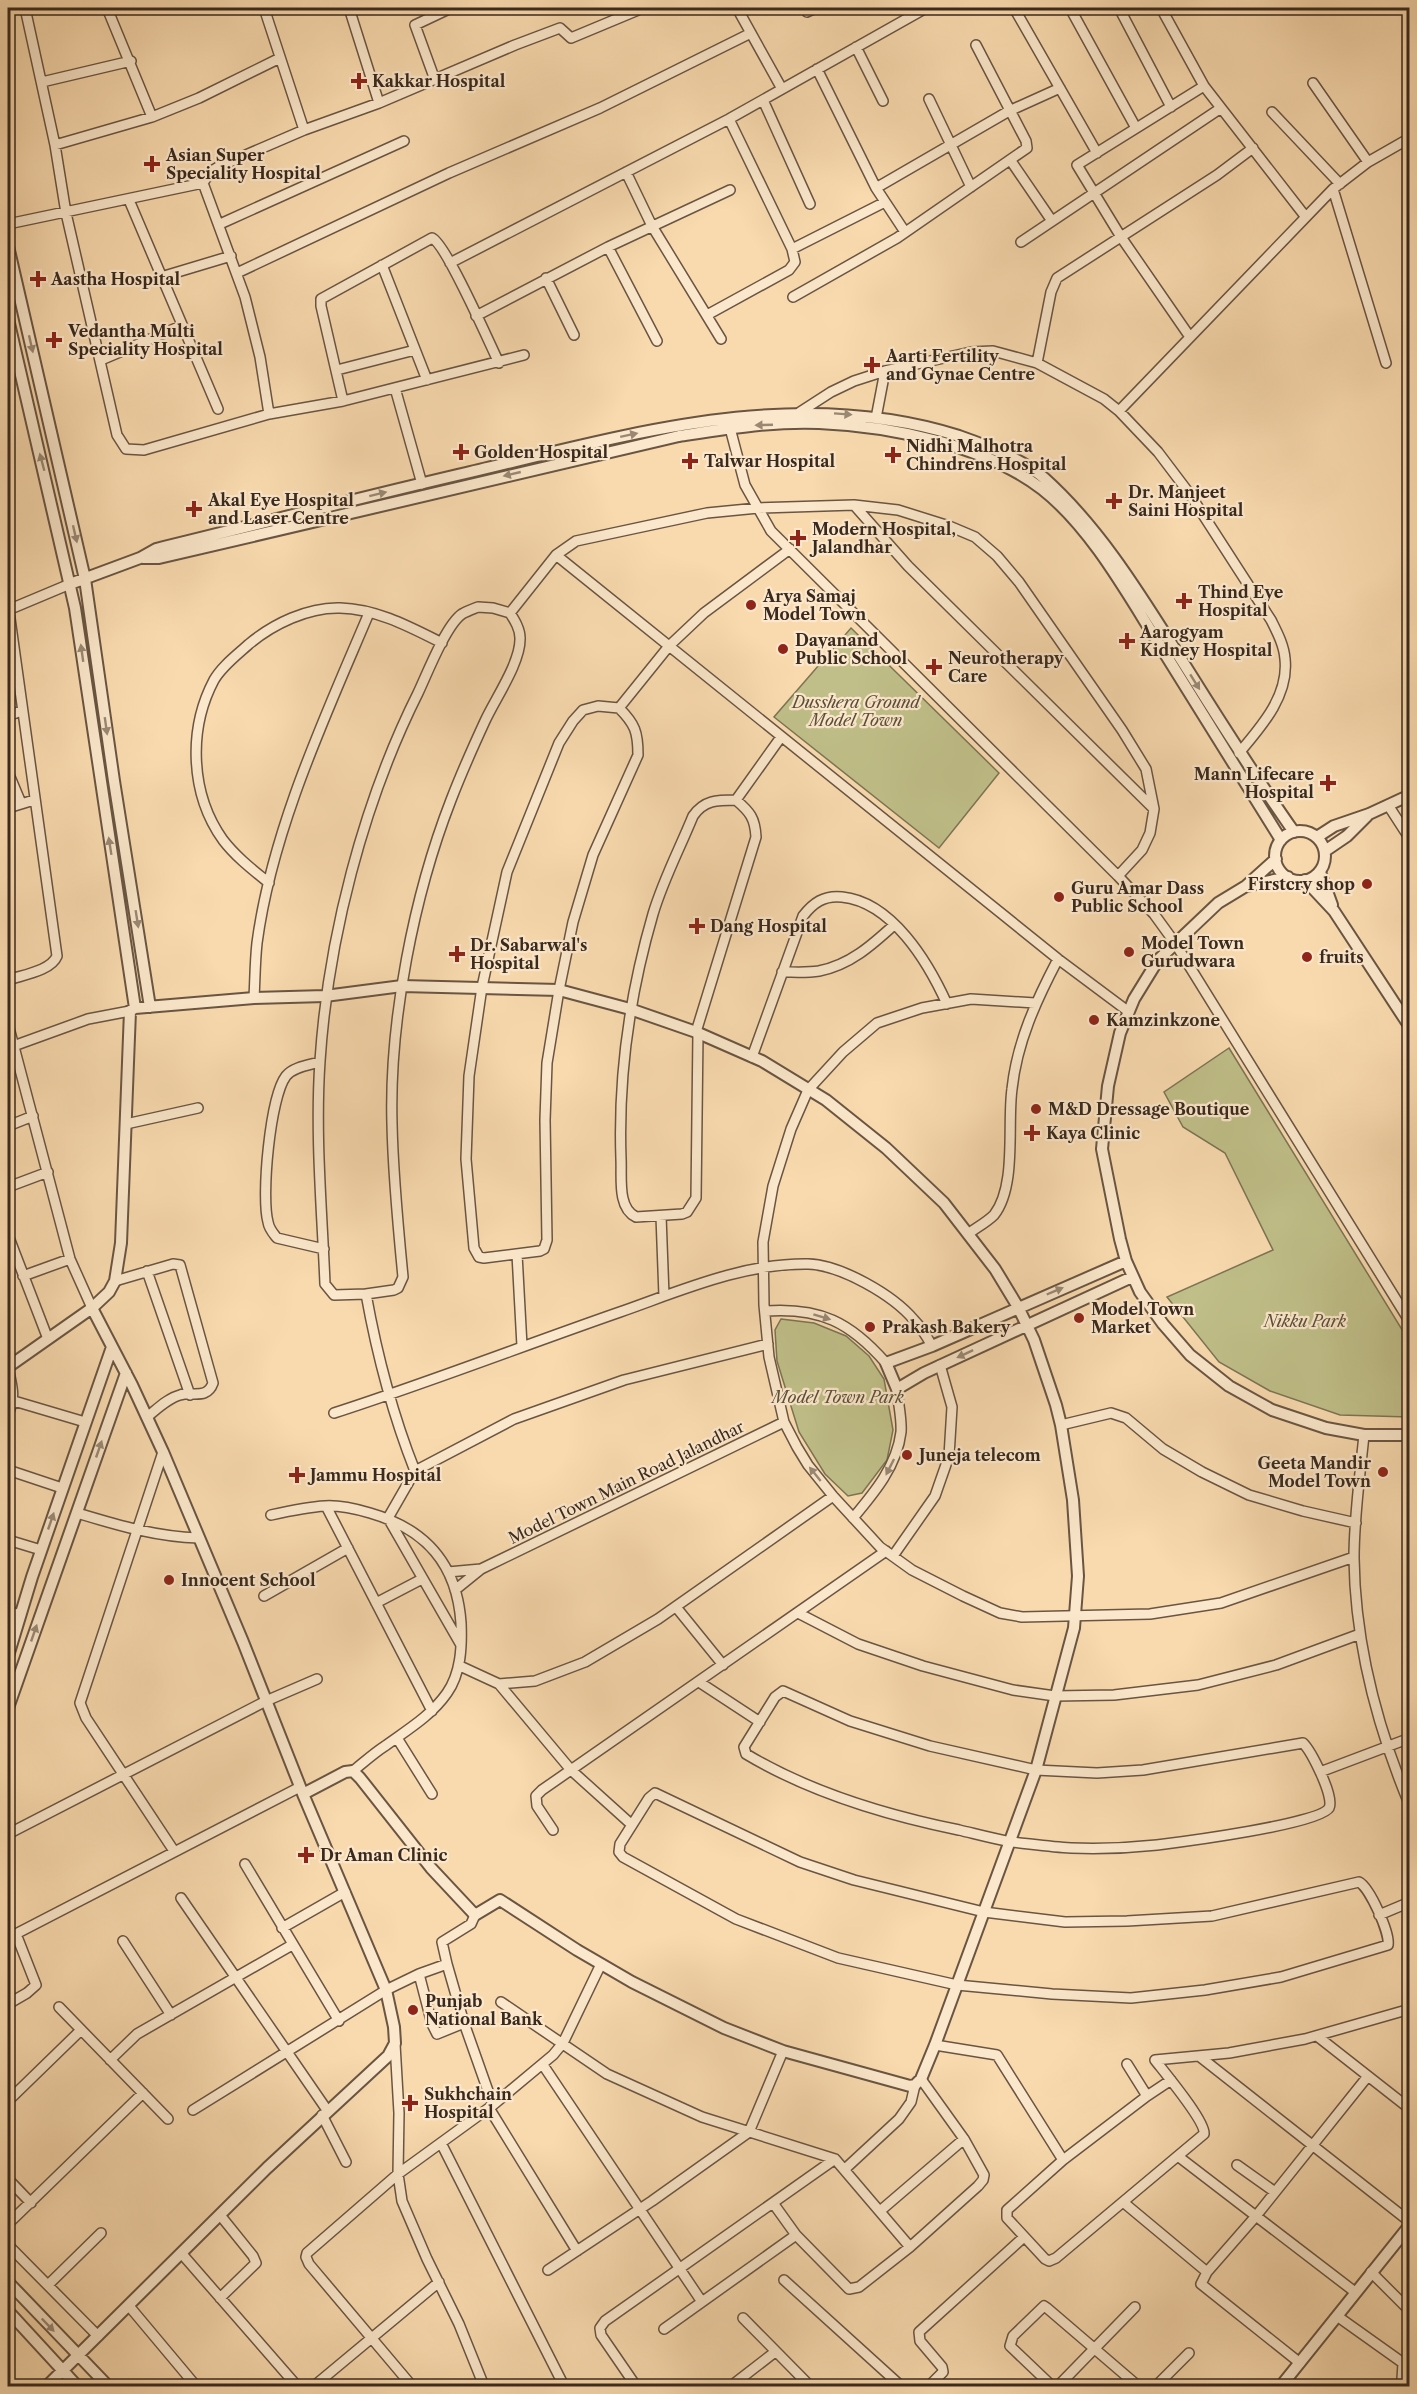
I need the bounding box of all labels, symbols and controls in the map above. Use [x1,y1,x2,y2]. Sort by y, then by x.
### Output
place label: Kakkar Hospital [372,71,506,91]
marker: Kakkar Hospital [350,72,368,90]
place label: Asian Super Speciality Hospital [165,145,321,183]
marker: Asian Super Speciality Hospital [143,155,161,173]
place label: Aastha Hospital [50,269,180,289]
marker: Aastha Hospital [29,270,47,288]
place label: Vedantha Multi Speciality Hospital [67,321,223,359]
marker: Vedantha Multi Speciality Hospital [45,331,63,349]
one-way arrow [26,335,36,353]
place label: Aarti Fertility and Gynae Centre [885,346,1035,384]
marker: Aarti Fertility and Gynae Centre [863,356,881,374]
one-way arrow [834,409,853,419]
one-way arrow [755,421,774,430]
one-way arrow [620,430,639,439]
place label: Nidhi Malhotra Chindrens Hospital [906,436,1067,474]
place label: Golden Hospital [474,442,609,462]
marker: Golden Hospital [452,443,470,461]
marker: Nidhi Malhotra Chindrens Hospital [884,446,902,464]
place label: Talwar Hospital [704,451,836,471]
marker: Talwar Hospital [681,452,699,470]
one-way arrow [37,453,46,471]
one-way arrow [502,470,521,480]
place label: Dr. Manjeet Saini Hospital [1128,482,1244,520]
one-way arrow [369,489,387,499]
place label: Akal Eye Hospital and Laser Centre [207,490,354,528]
marker: Dr. Manjeet Saini Hospital [1105,492,1123,510]
marker: Akal Eye Hospital and Laser Centre [185,500,203,518]
place label: Modern Hospital, Jalandhar [809,519,956,557]
one-way arrow [71,525,81,543]
marker: Modern Hospital, Jalandhar [789,529,807,547]
place label: Thind Eye Hospital [1198,582,1284,620]
place label: Arya Samaj Model Town [762,586,866,624]
marker: Thind Eye Hospital [1175,592,1193,610]
marker: Arya Samaj Model Town [744,598,758,612]
place label: Aarogyam Kidney Hospital [1139,622,1273,660]
place label: Dayanand Public School [795,630,908,668]
marker: Aarogyam Kidney Hospital [1118,632,1136,650]
marker: Dayanand Public School [776,642,790,656]
one-way arrow [77,643,86,662]
place label: Neurotherapy Care [948,648,1065,686]
marker: Neurotherapy Care [925,658,943,676]
one-way arrow [1189,674,1200,690]
park label: Dusshera Ground Model Town [790,692,921,730]
one-way arrow [102,717,111,736]
place label: Mann Lifecare Hospital [1194,764,1314,802]
marker: Mann Lifecare Hospital [1319,774,1337,792]
one-way arrow [106,836,115,855]
place label: Firstcry shop [1248,874,1355,894]
marker: Firstcry shop [1360,877,1374,891]
place label: Guru Amar Dass Public School [1071,878,1204,916]
marker: Guru Amar Dass Public School [1052,890,1066,904]
one-way arrow [133,910,142,929]
place label: Dang Hospital [710,916,827,936]
marker: Dang Hospital [688,917,706,935]
place label: Model Town Gurudwara [1141,933,1244,971]
place label: Dr. Sabarwal's Hospital [470,935,587,973]
marker: Dr. Sabarwal's Hospital [448,945,466,963]
marker: Model Town Gurudwara [1122,945,1136,959]
place label: fruits [1319,947,1364,967]
marker: fruits [1300,950,1314,964]
place label: Kamzinkzone [1106,1010,1220,1030]
marker: Kamzinkzone [1087,1013,1101,1027]
place label: M&D Dressage Boutique [1048,1099,1250,1119]
marker: M&D Dressage Boutique [1029,1102,1043,1116]
place label: Kaya Clinic [1046,1123,1140,1143]
marker: Kaya Clinic [1023,1124,1041,1142]
one-way arrow [1047,1286,1065,1296]
place label: Model Town Market [1091,1299,1194,1337]
marker: Model Town Market [1072,1311,1086,1325]
park label: Nikku Park [1262,1311,1347,1331]
one-way arrow [813,1313,831,1322]
place label: Prakash Bakery [882,1317,1012,1337]
marker: Prakash Bakery [863,1320,877,1334]
one-way arrow [956,1349,973,1358]
park label: Model Town Park [770,1387,905,1407]
street label: Model Town Main Road Jalandhar [505,1416,747,1548]
one-way arrow [95,1440,105,1458]
place label: Juneja telecom [916,1445,1041,1465]
marker: Juneja telecom [900,1448,914,1462]
place label: Geeta Mandir Model Town [1258,1453,1371,1491]
one-way arrow [885,1458,895,1475]
place label: Jammu Hospital [307,1465,442,1485]
marker: Geeta Mandir Model Town [1376,1465,1390,1479]
marker: Jammu Hospital [288,1466,306,1484]
one-way arrow [809,1466,822,1481]
one-way arrow [47,1512,56,1530]
place label: Innocent School [181,1570,316,1590]
marker: Innocent School [162,1573,176,1587]
one-way arrow [30,1624,40,1642]
place label: Dr Aman Clinic [320,1845,447,1865]
marker: Dr Aman Clinic [297,1846,315,1864]
place label: Punjab National Bank [425,1991,543,2029]
marker: Punjab National Bank [406,2003,420,2017]
place label: Sukhchain Hospital [424,2084,512,2122]
marker: Sukhchain Hospital [401,2094,419,2112]
one-way arrow [40,2317,54,2331]

